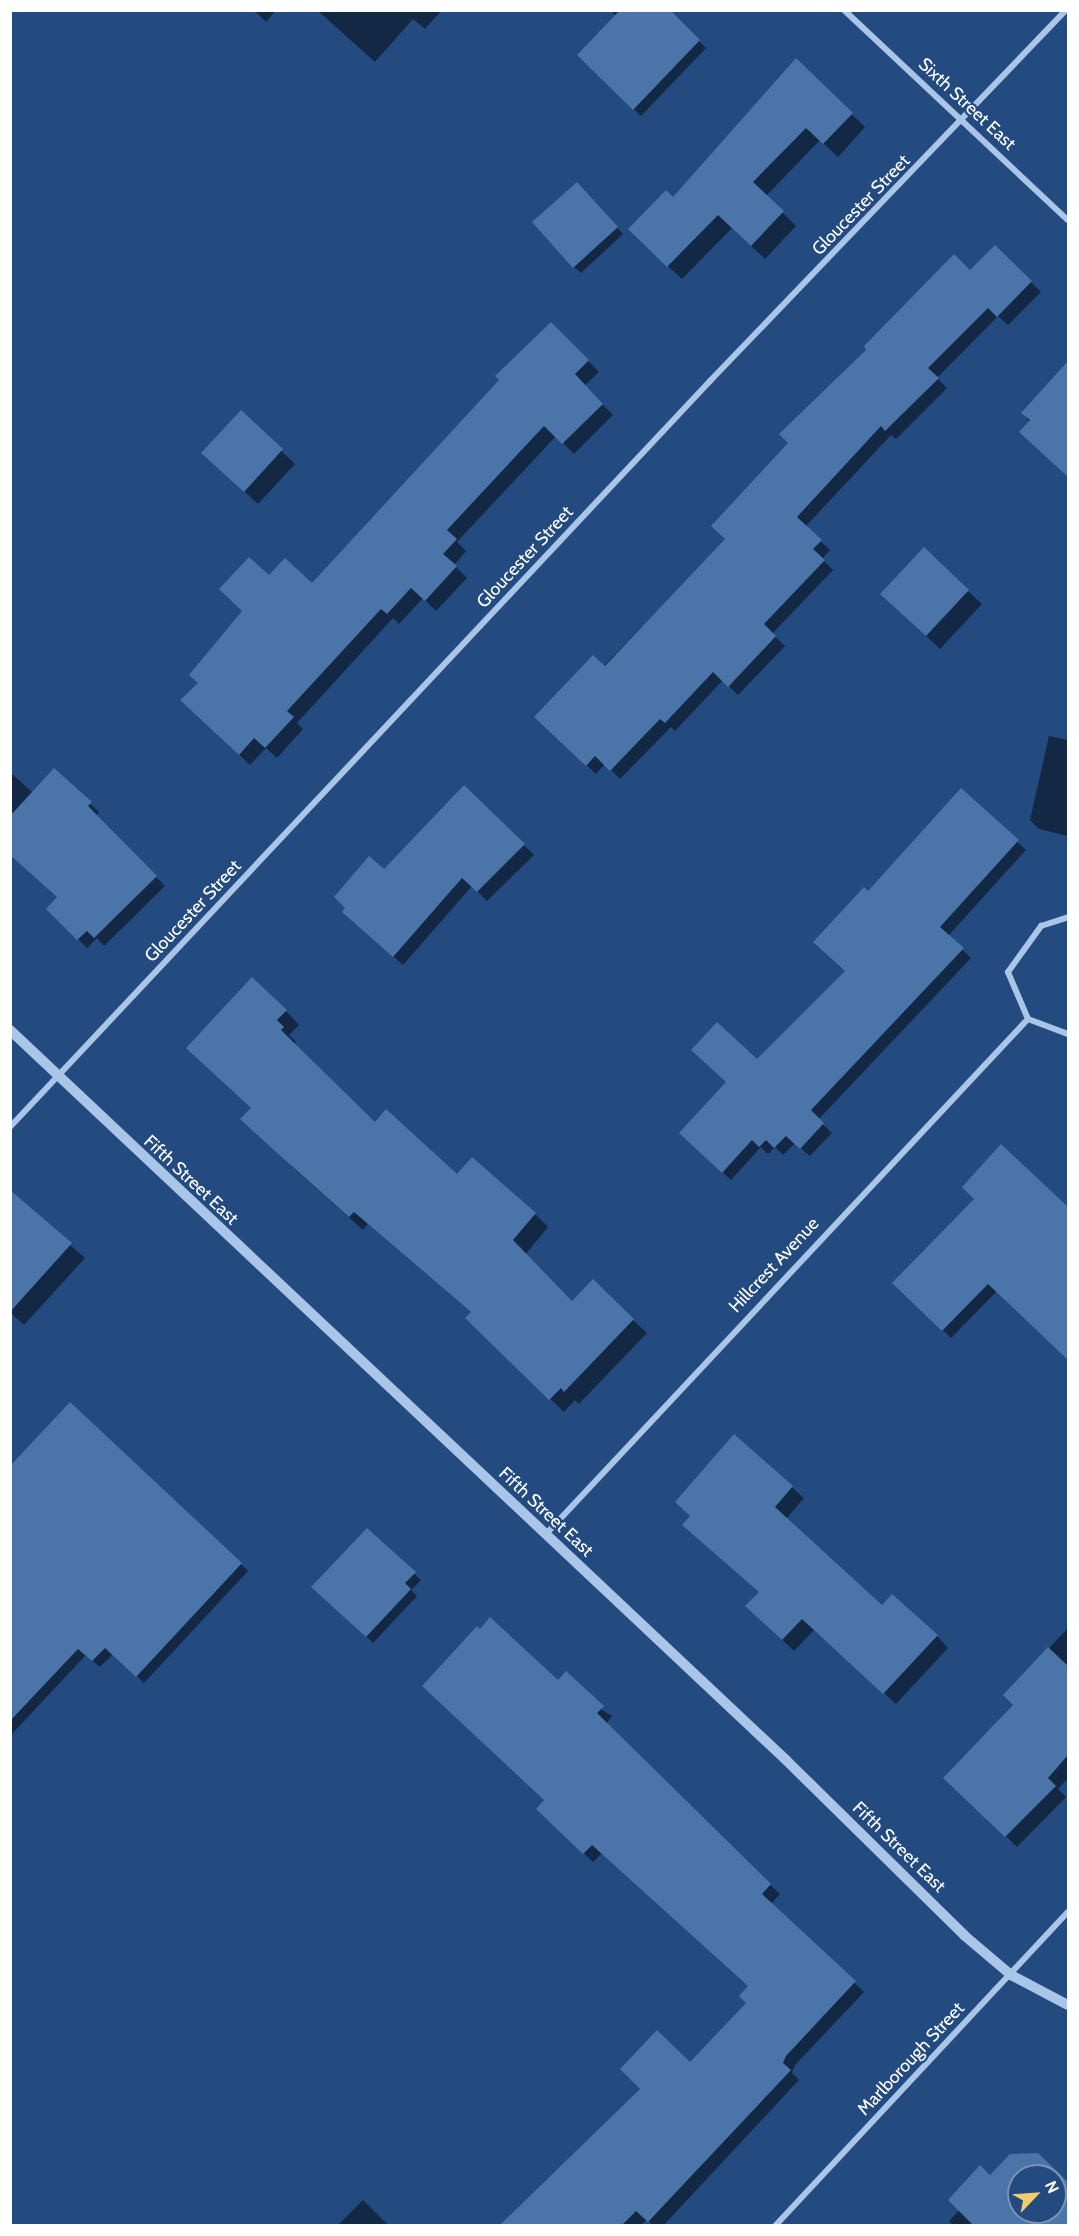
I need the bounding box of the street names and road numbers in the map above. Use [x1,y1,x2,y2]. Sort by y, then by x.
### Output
street label: Sixth Street East [914,53,1020,155]
street label: Gloucester Street [808,150,914,260]
street label: Gloucester Street [472,502,578,612]
street label: Gloucester Street [140,856,246,966]
street label: Fifth Street East [139,1131,243,1229]
street label: Hillcrest Avenue [724,1213,824,1317]
street label: Fifth Street East [494,1463,598,1561]
street label: Fifth Street East [848,1797,950,1897]
street label: Marlborough Street [853,1998,969,2120]

